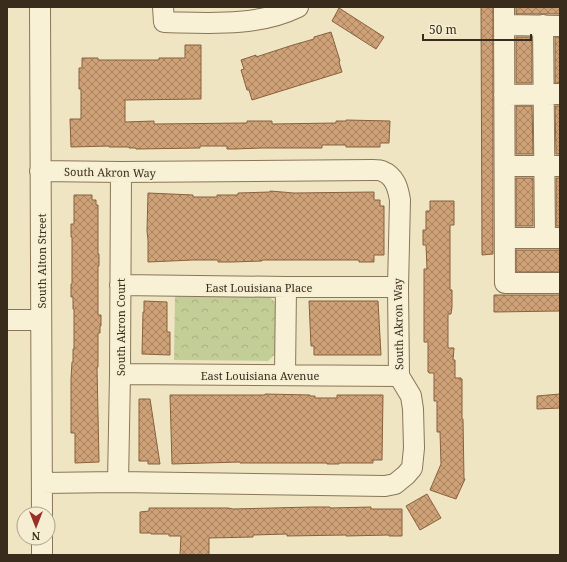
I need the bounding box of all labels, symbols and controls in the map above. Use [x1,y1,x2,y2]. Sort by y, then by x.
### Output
scale bar [423,16,531,42]
text: 50 m [429,21,457,38]
street label: South Akron Way [64,164,157,180]
street label: South Alton Street [34,213,49,309]
street label: South Akron Way [390,277,406,370]
street label: South Akron Court [113,278,128,376]
street label: East Louisiana Place [206,280,313,295]
street label: East Louisiana Avenue [201,368,319,383]
north arrow [16,506,56,546]
text: N [31,529,40,544]

